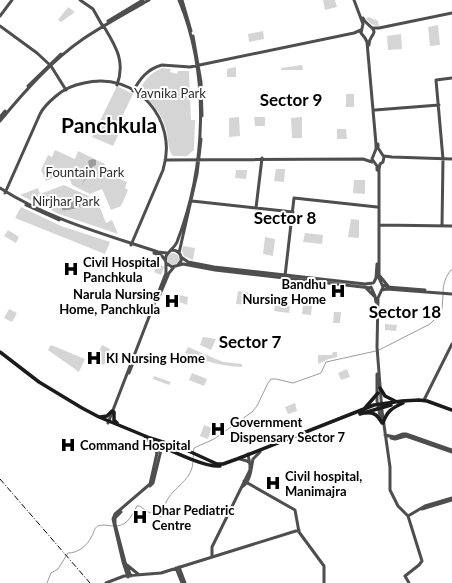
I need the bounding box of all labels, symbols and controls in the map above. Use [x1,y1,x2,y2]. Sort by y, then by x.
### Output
park label: Yavnika Park [134,85,206,101]
district label: Sector 9 [260,89,322,110]
district label: Panchkula [61,112,157,137]
park label: Fountain Park [46,164,125,180]
park label: Nirjhar Park [32,193,100,209]
district label: Sector 8 [254,207,316,228]
place label: Civil Hospital Panchkula [83,254,160,285]
hospital icon: Civil Hospital Panchkula [62,260,80,278]
place label: Bandhu Nursing Home [242,276,326,307]
hospital icon: Bandhu Nursing Home [329,282,347,300]
place label: Narula Nursing Home, Panchkula [59,286,160,317]
hospital icon: Narula Nursing Home, Panchkula [163,292,181,310]
district label: Sector 18 [369,301,441,322]
district label: Sector 7 [219,331,281,352]
hospital icon: Kl Nursing Home [85,349,103,367]
place label: Kl Nursing Home [106,350,205,366]
place label: Government Dispensary Sector 7 [230,414,346,445]
hospital icon: Government Dispensary Sector 7 [209,420,227,438]
hospital icon: Command Hospital [59,436,77,454]
place label: Command Hospital [80,437,191,453]
place label: Civil hospital, Manimajra [285,468,362,499]
hospital icon: Civil hospital, Manimajra [264,474,282,492]
place label: Dhar Pediatric Centre [152,502,235,533]
hospital icon: Dhar Pediatric Centre [131,508,149,526]

